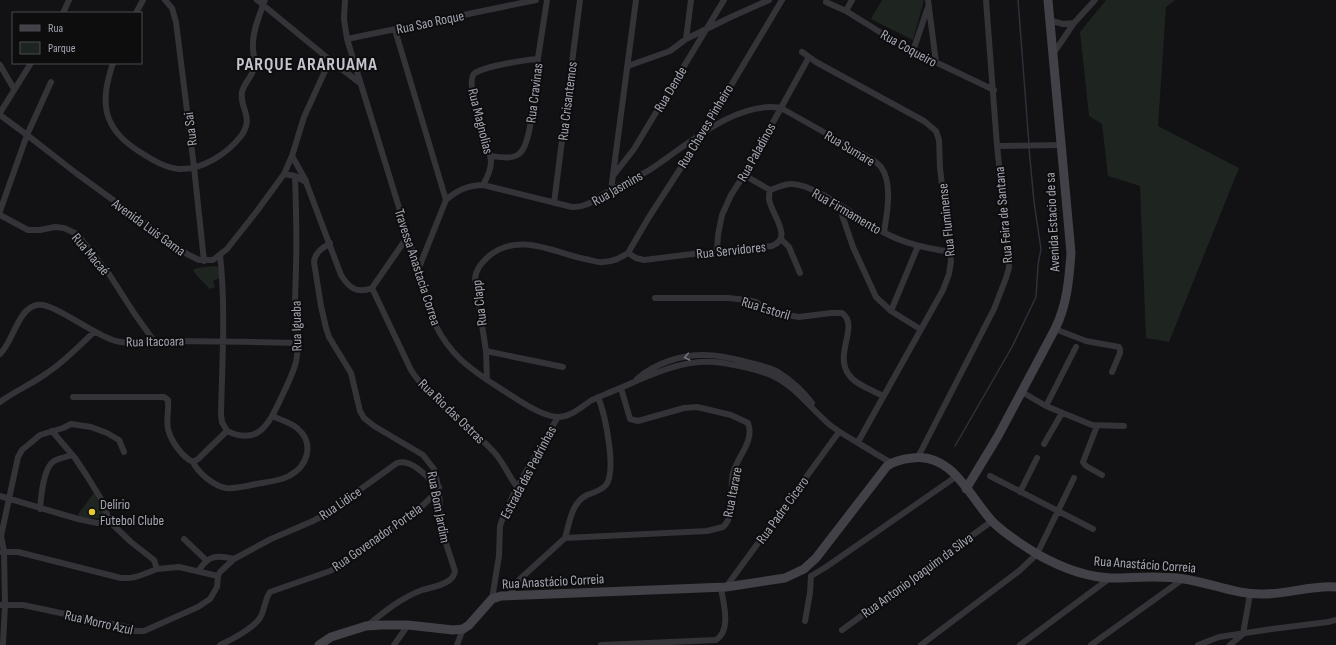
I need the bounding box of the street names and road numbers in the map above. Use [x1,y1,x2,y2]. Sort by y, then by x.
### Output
street label: Rua Sao Roque [395,7,466,38]
street label: Rua Coqueiro [878,26,940,71]
street label: Rua Crisantemos [554,61,581,141]
street label: Rua Cravinas [522,62,547,124]
street label: Rua Dende [650,63,691,115]
street label: Rua Chaves Pinheiro [674,81,737,171]
street label: Rua Magnolias [464,87,497,156]
street label: Rua Sai [180,111,201,147]
street label: Rua Paladinos [733,120,779,184]
street label: Rua Sumare [822,127,878,170]
street label: Rua Feira de Santana [991,166,1016,264]
street label: Rua Jasmins [589,167,646,210]
street label: Avenida Estacio de sa [1041,172,1064,273]
street label: Rua Fluminense [934,182,959,257]
street label: Rua Firmamento [809,185,885,238]
street label: Avenida Luis Gama [108,195,189,260]
street label: Travessa Anastacia Correa [391,207,444,328]
street label: Rua Macaé [68,230,113,279]
street label: Rua Servidores [695,238,767,263]
street label: Rua Clapp [468,279,491,327]
street label: Rua Estoril [739,293,792,324]
street label: Rua Iguaba [288,300,305,352]
street label: Rua Itacoara [126,332,184,351]
street label: Rua Rio das Ostras [415,375,488,447]
street label: Estrada das Pedrinhas [497,423,560,522]
street label: Rua Itarare [719,465,746,519]
street label: Rua Bom Jardim [423,470,454,544]
street label: Rua Padre Cicero [752,473,813,547]
street label: Rua Lidice [316,483,365,524]
street label: Rua Govenador Portela [329,500,426,575]
street label: Rua Antonio Joaquim da Silva [858,529,976,622]
street label: Rua Anastácio Correia [1093,552,1197,577]
street label: Rua Anastácio Correia [501,570,605,593]
street label: Rua Morro Azul [63,606,135,639]

